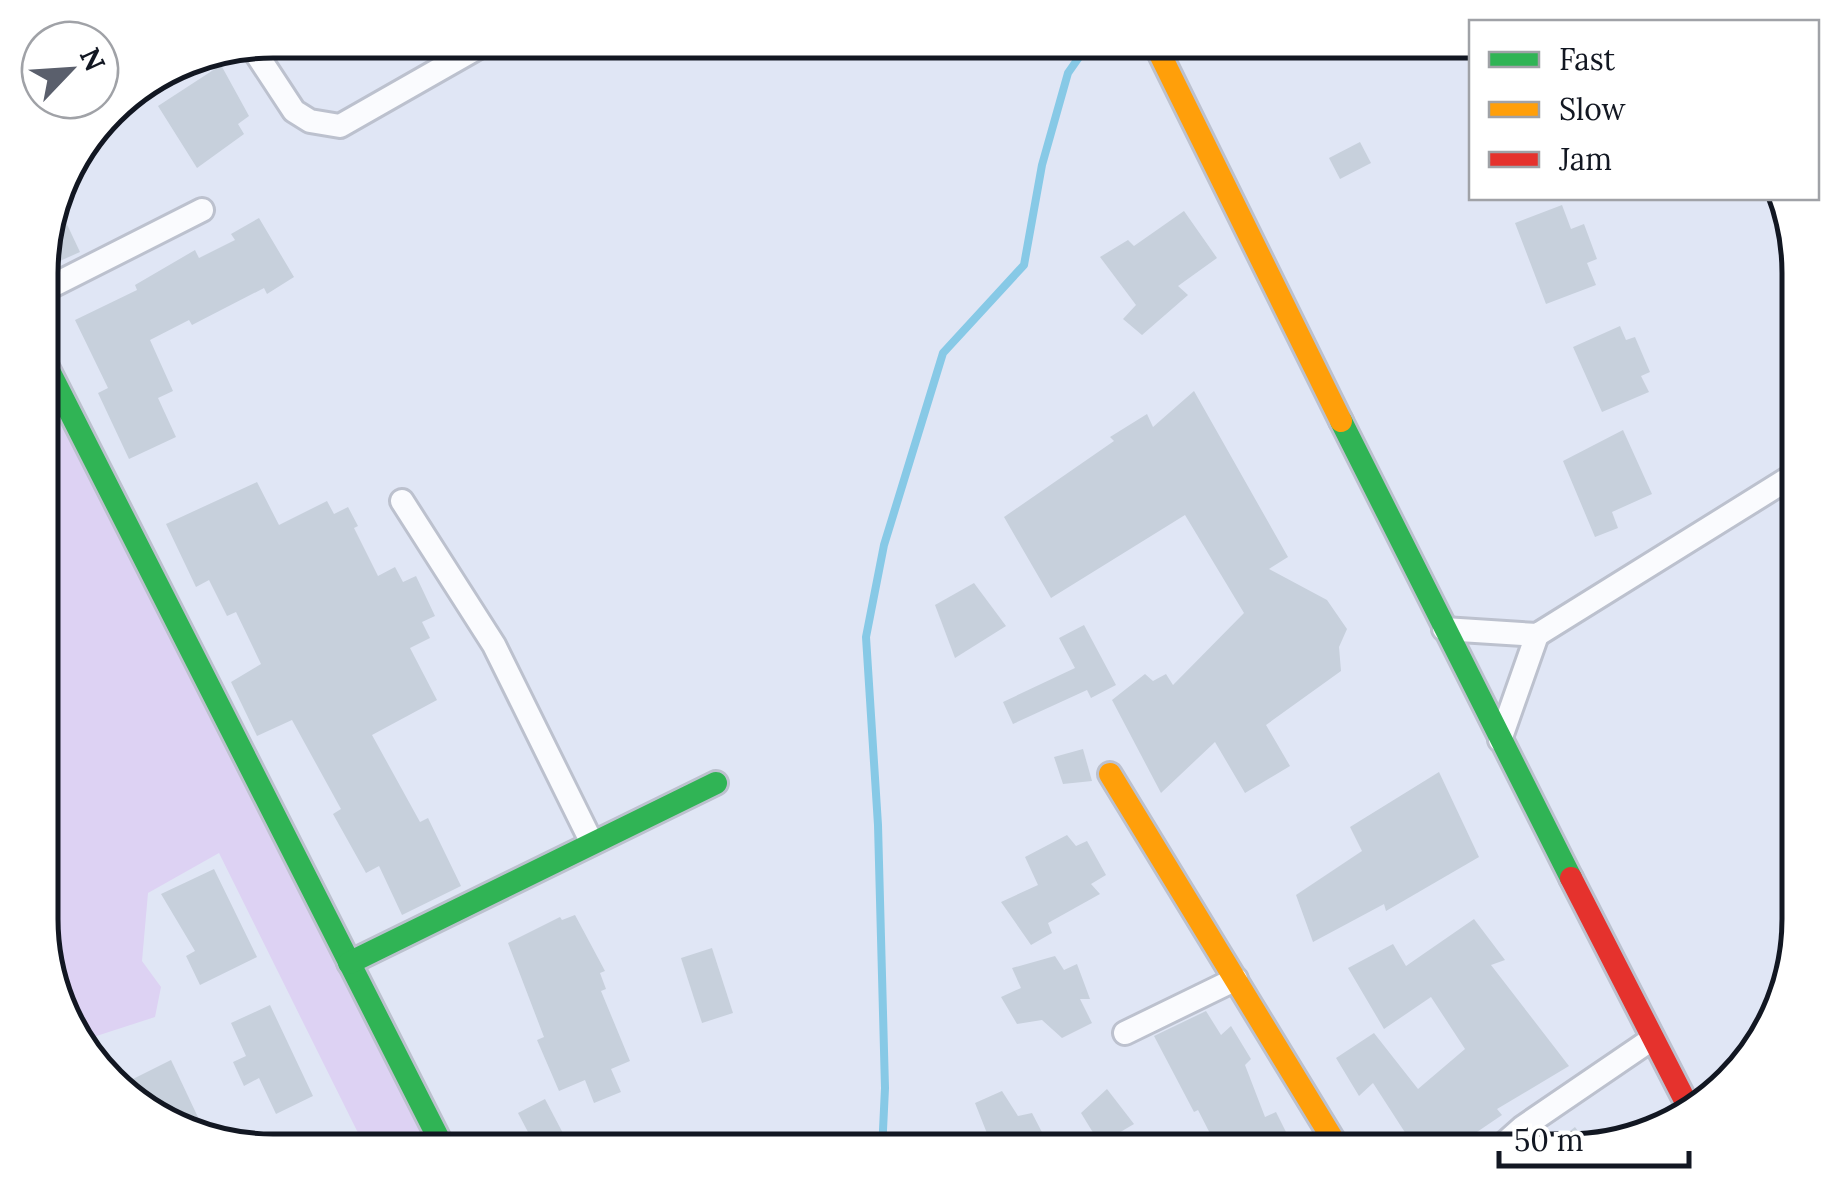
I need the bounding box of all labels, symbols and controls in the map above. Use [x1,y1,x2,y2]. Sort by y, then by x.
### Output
north arrow [20,20,120,120]
legend [1469,20,1819,200]
text: Fast [1559,40,1616,78]
text: N [72,42,114,77]
text: Slow [1559,90,1625,128]
text: Jam [1558,140,1612,178]
scale bar [1499,1106,1689,1168]
text: 50 m [1514,1121,1584,1159]

